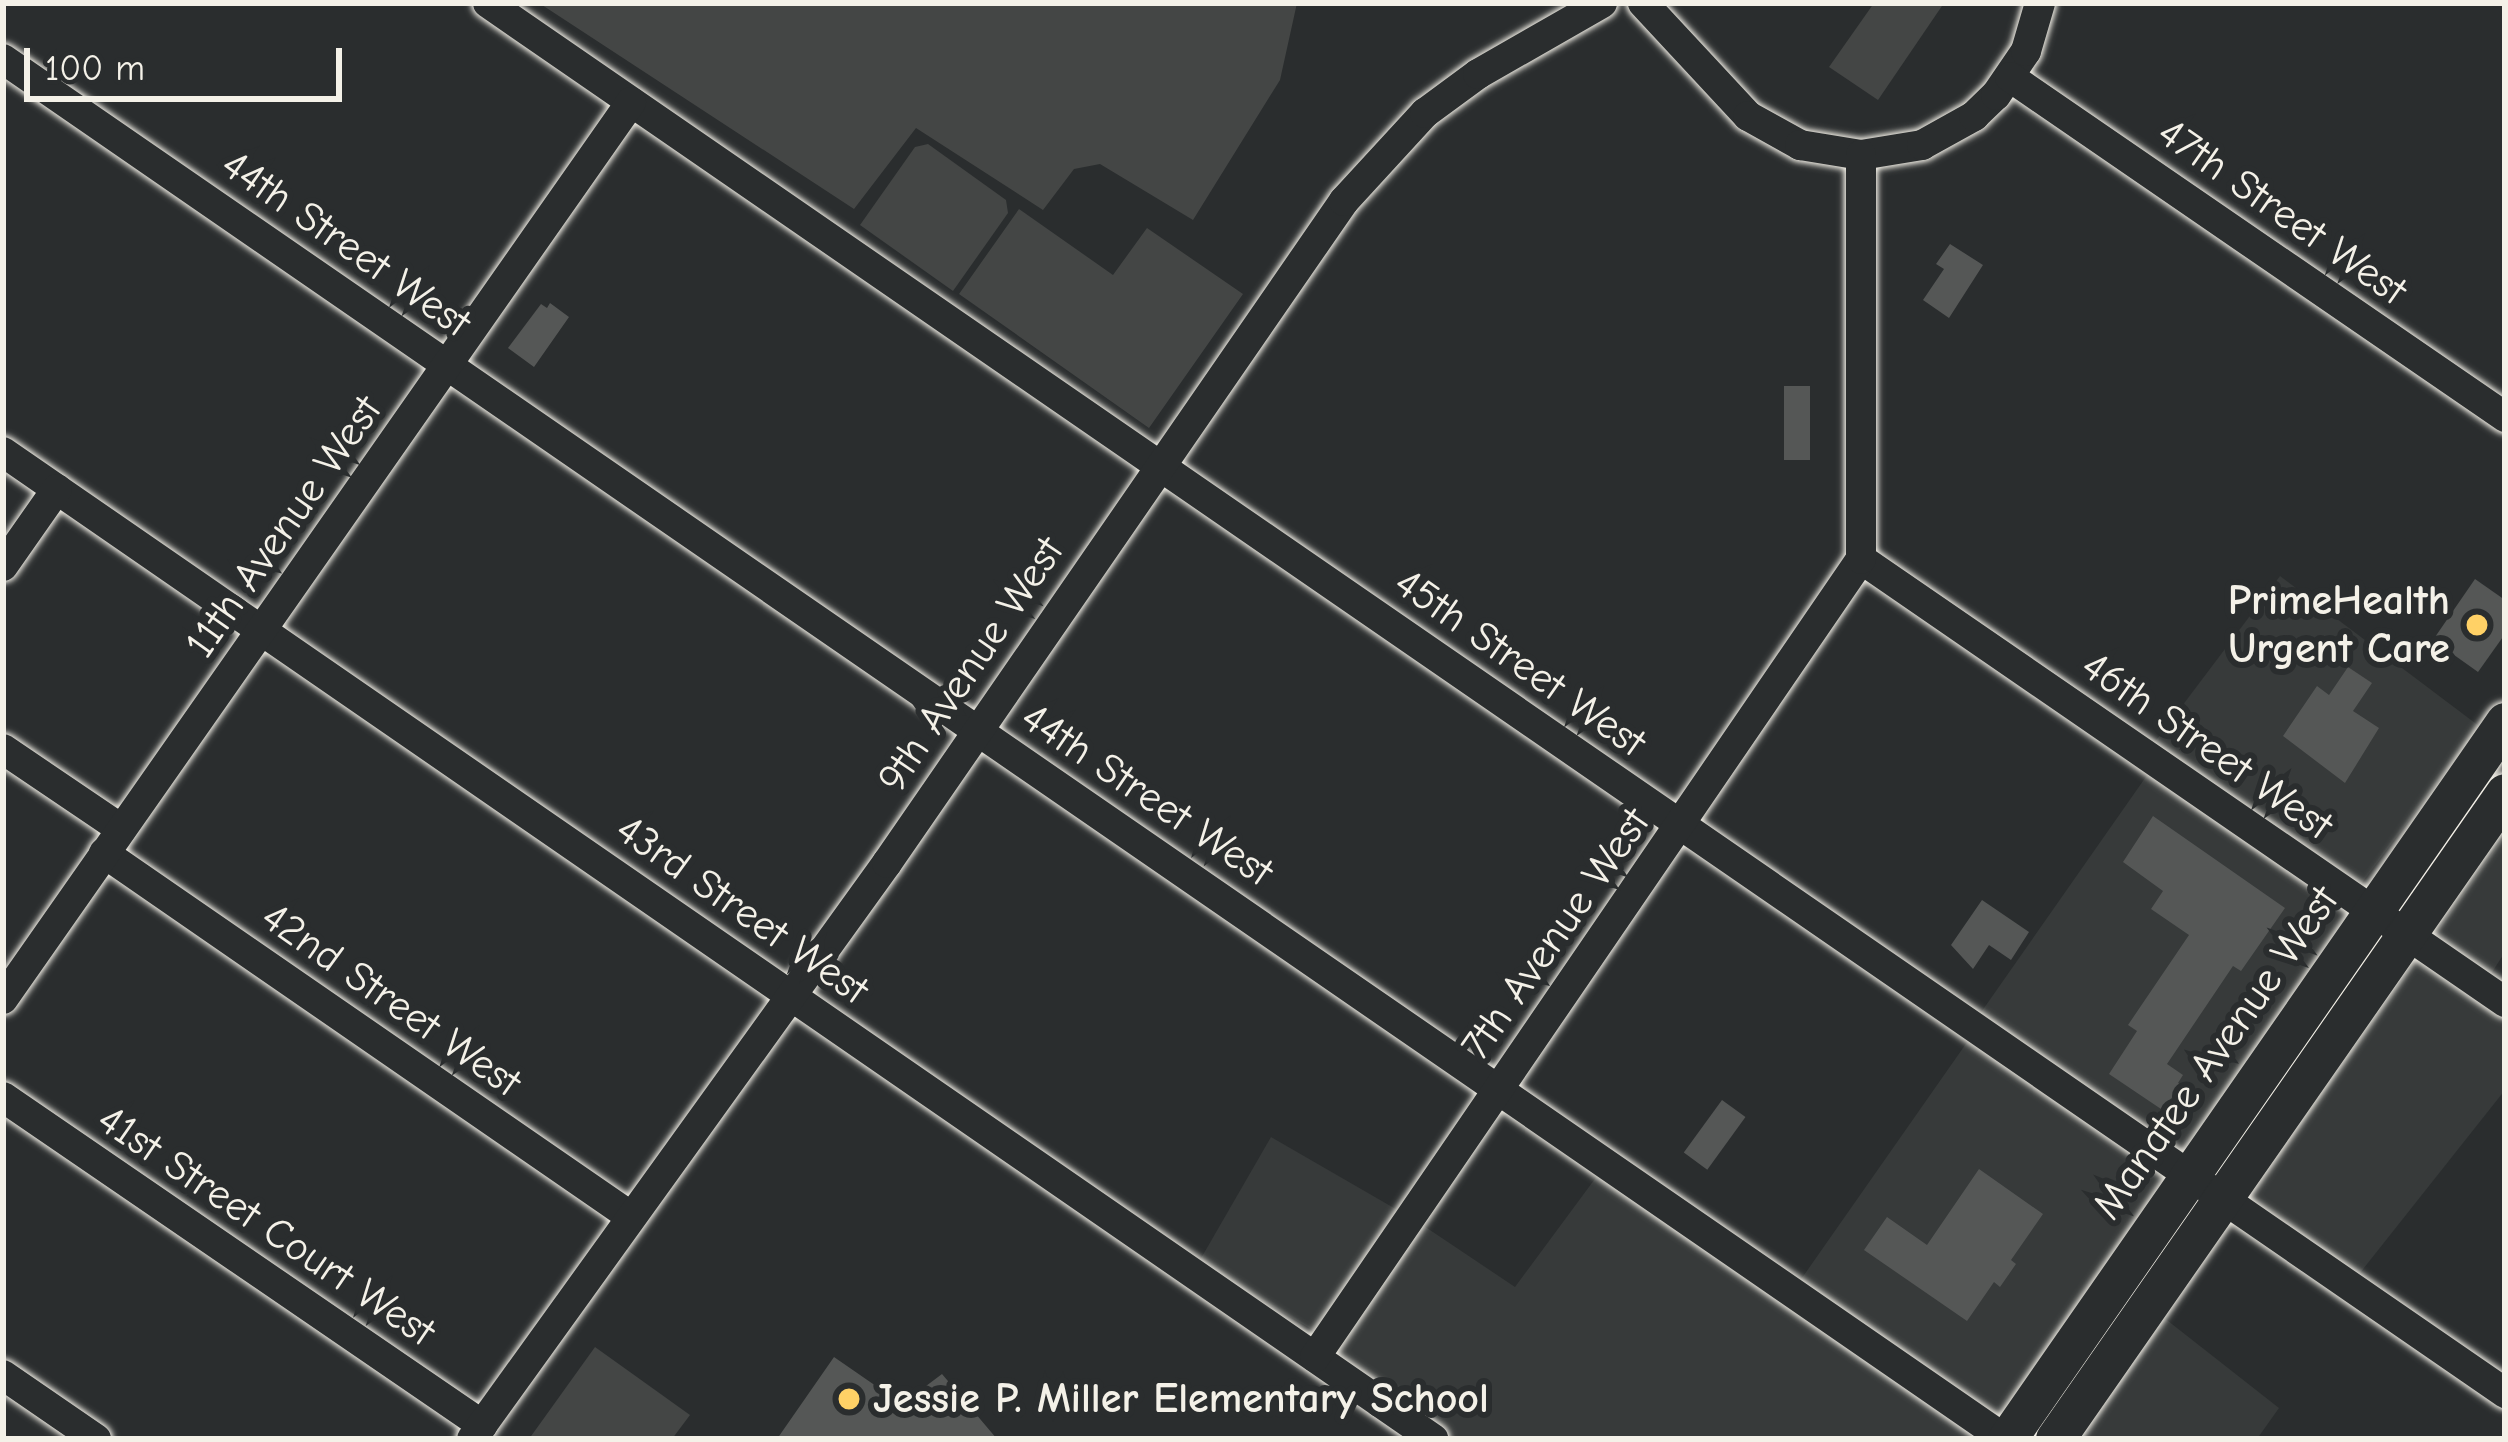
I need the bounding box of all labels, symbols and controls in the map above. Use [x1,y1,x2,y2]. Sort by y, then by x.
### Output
scale bar [30,24,348,98]
text: 100 m [45,48,145,89]
street label: 47th Street West [2148,108,2416,316]
street label: 44th Street West [212,139,480,349]
street label: 11th Avenue West [175,386,393,668]
street label: 9th Avenue West [867,528,1075,802]
street label: 45th Street West [1385,558,1655,768]
place label: PrimeHealth Urgent Care [2228,576,2450,674]
marker: PrimeHealth Urgent Care [2461,609,2493,641]
street label: 46th Street West [2072,641,2342,851]
street label: 44th Street West [1012,692,1282,898]
street label: 7th Avenue West [1451,799,1661,1069]
street label: 43rd Street West [606,804,878,1016]
street label: Manatee Avenue West [2082,877,2350,1229]
street label: 42nd Street West [252,892,530,1108]
street label: 41st Street Court West [88,1094,444,1358]
place label: Jessie P. Miller Elementary School [873,1374,1489,1424]
marker: Jessie P. Miller Elementary School [836,1386,862,1412]

